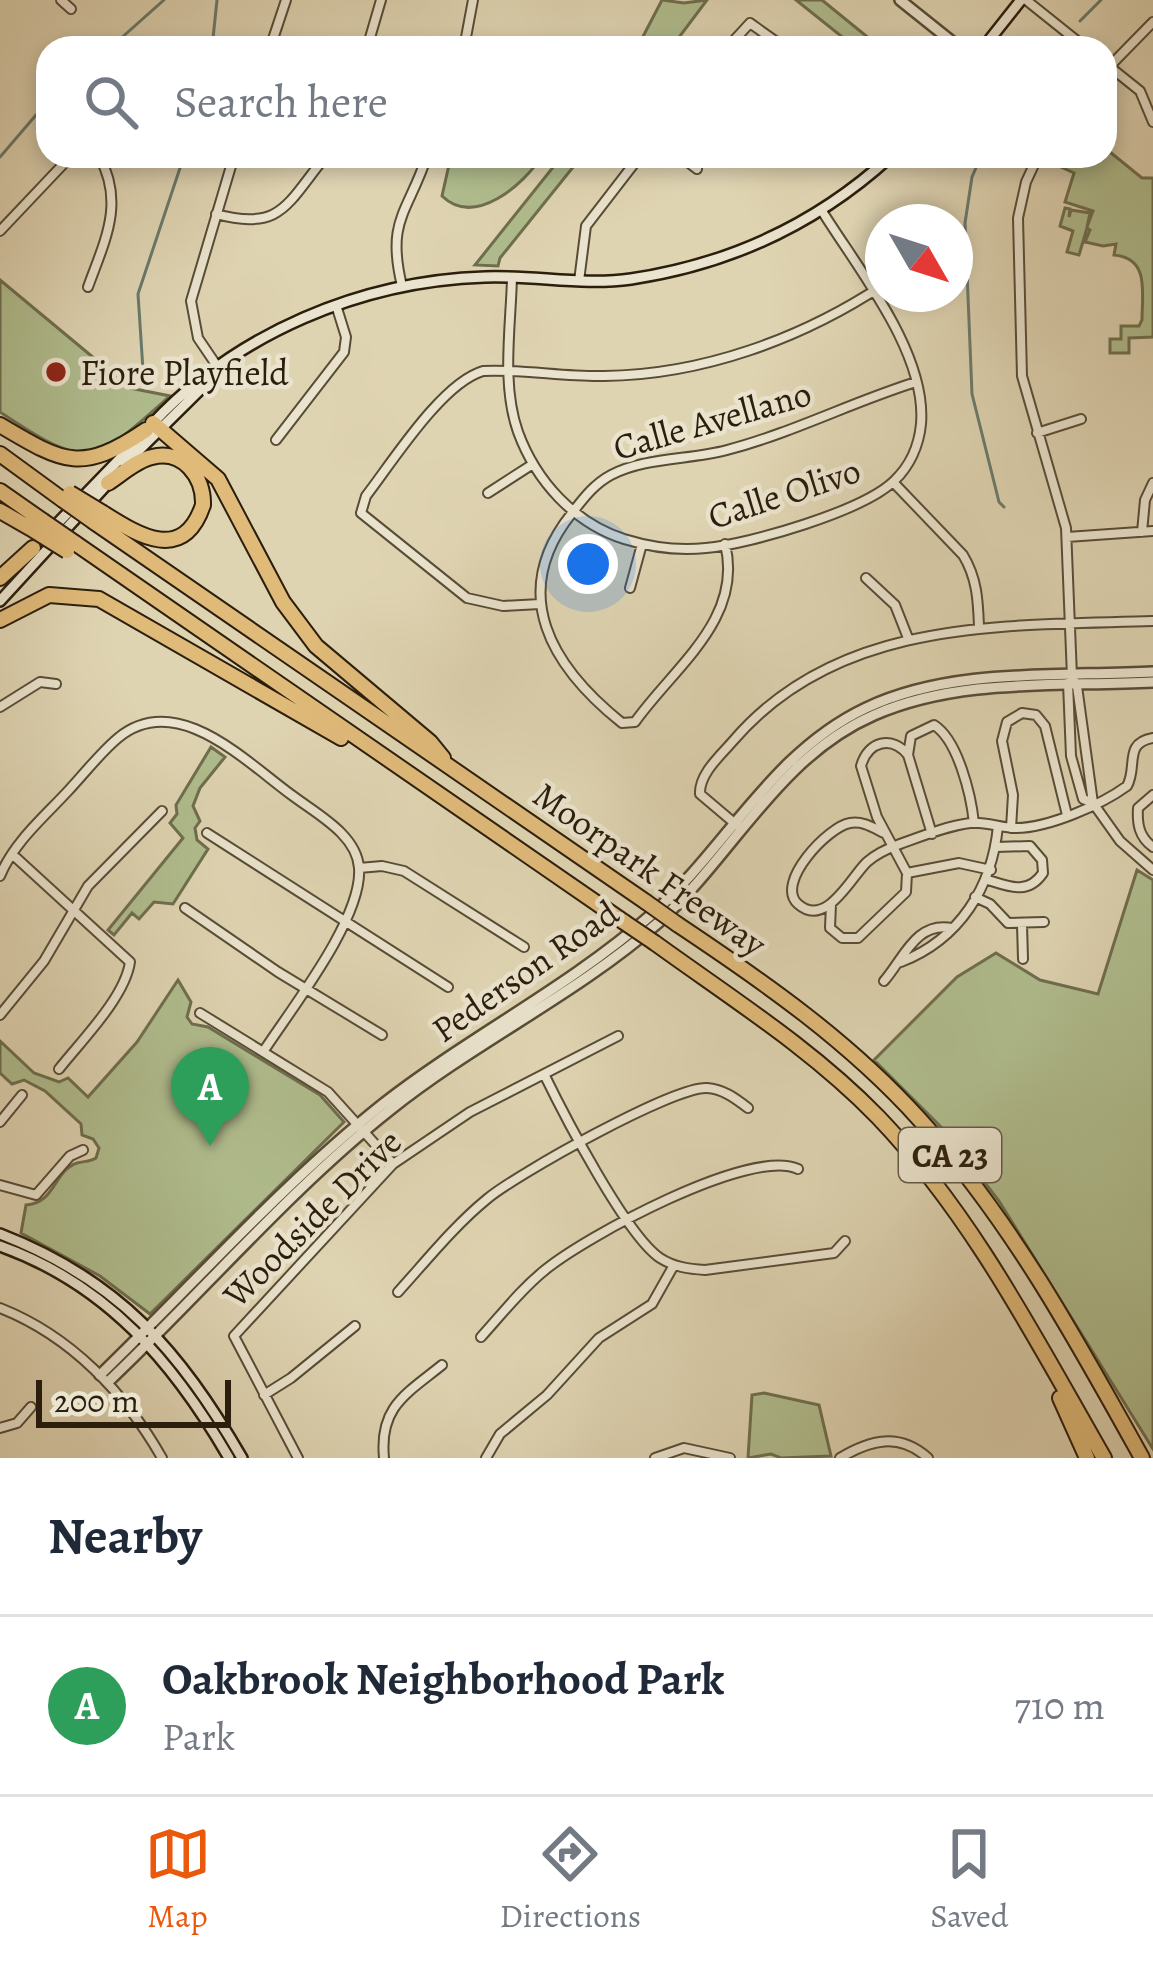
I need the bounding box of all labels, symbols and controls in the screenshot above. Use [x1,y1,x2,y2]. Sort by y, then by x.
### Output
search box [36,36,1117,168]
icon: search [78,69,144,135]
text: Search here [174,71,388,133]
north arrow [865,204,973,312]
place label: Fiore Playfield [80,348,289,397]
marker: Fiore Playfield [43,359,69,385]
street label: Calle Avellano [607,368,817,472]
street label: Calle Olivo [702,445,866,541]
your location [558,534,618,594]
street label: Moorpark Freeway [524,770,777,968]
street label: Pederson Road [422,888,629,1054]
pin: A [171,1047,249,1146]
street label: Woodside Drive [211,1118,412,1319]
road number: CA 23 [899,1128,1001,1182]
scale bar [36,1374,231,1427]
text: 200 m [54,1378,139,1423]
text: Nearby [48,1501,202,1571]
text: Oakbrook Neighborhood Park [162,1648,724,1710]
text: A [75,1679,99,1732]
text: 710 m [1014,1679,1105,1732]
text: Park [162,1710,235,1763]
tab: Map [145,1821,211,1938]
tab: Directions [500,1821,641,1938]
tab: Saved [930,1821,1008,1938]

